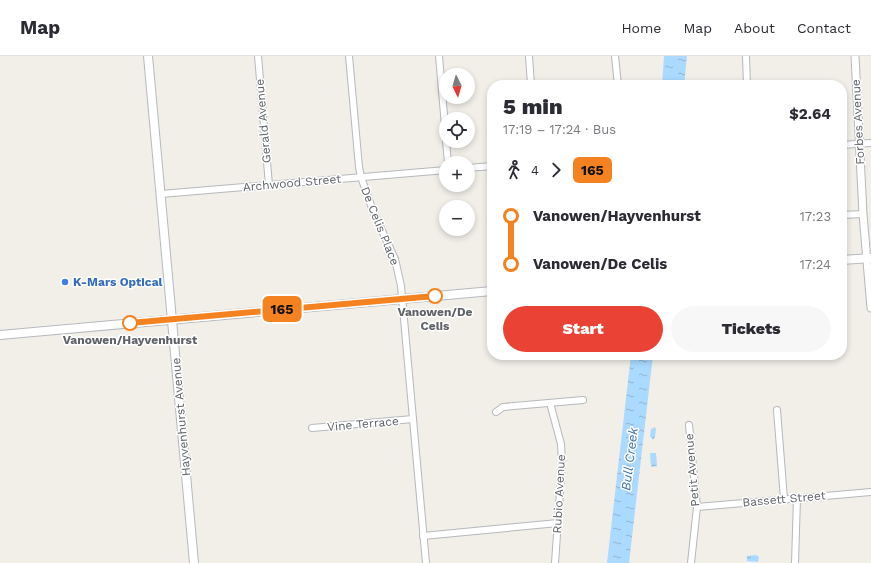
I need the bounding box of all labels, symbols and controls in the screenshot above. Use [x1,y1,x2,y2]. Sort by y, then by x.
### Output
text: Map [20,16,60,39]
text: Home [621,20,661,36]
text: Map [683,20,712,36]
text: About [734,20,775,36]
text: Contact [797,20,851,36]
north arrow [439,68,475,104]
map controls [439,68,475,236]
street label: Gerald Avenue [252,78,274,164]
street label: Forbes Avenue [849,79,867,165]
text: 5 min [503,94,563,119]
text: $2.64 [789,105,831,123]
button: locate [439,112,475,148]
text: 17:19 – 17:24 · Bus [503,122,616,137]
button: + [439,156,475,192]
icon: walk [503,159,525,181]
icon: forward [545,159,567,181]
text: 165 [581,162,604,178]
text: 4 [531,163,539,178]
street label: Archwood Street [242,172,342,194]
street label: De Celis Place [358,185,402,267]
button: − [439,200,475,236]
text: Vanowen/Hayvenhurst [533,207,701,225]
text: 17:23 [800,209,831,224]
text: Vanowen/De Celis [533,255,667,273]
text: 17:24 [800,257,831,272]
place label: K-Mars Optical [73,275,163,289]
marker: K-Mars Optical [60,277,70,287]
marker: Vanowen/De Celis [427,288,443,304]
line badge: 165 [259,296,305,322]
text: 165 [271,301,293,317]
place label: Vanowen/De Celis [397,305,473,333]
button: Start [503,306,663,352]
button: Tickets [671,306,831,352]
marker: Vanowen/Hayvenhurst [122,315,138,331]
place label: Vanowen/Hayvenhurst [63,333,198,347]
street label: Hayvenhurst Avenue [169,357,193,477]
street label: Vine Terrace [327,414,400,434]
water label: Bull Creek [618,426,641,491]
street label: Petit Avenue [682,433,702,507]
street label: Rubio Avenue [550,454,568,534]
street label: Bassett Street [742,488,826,510]

